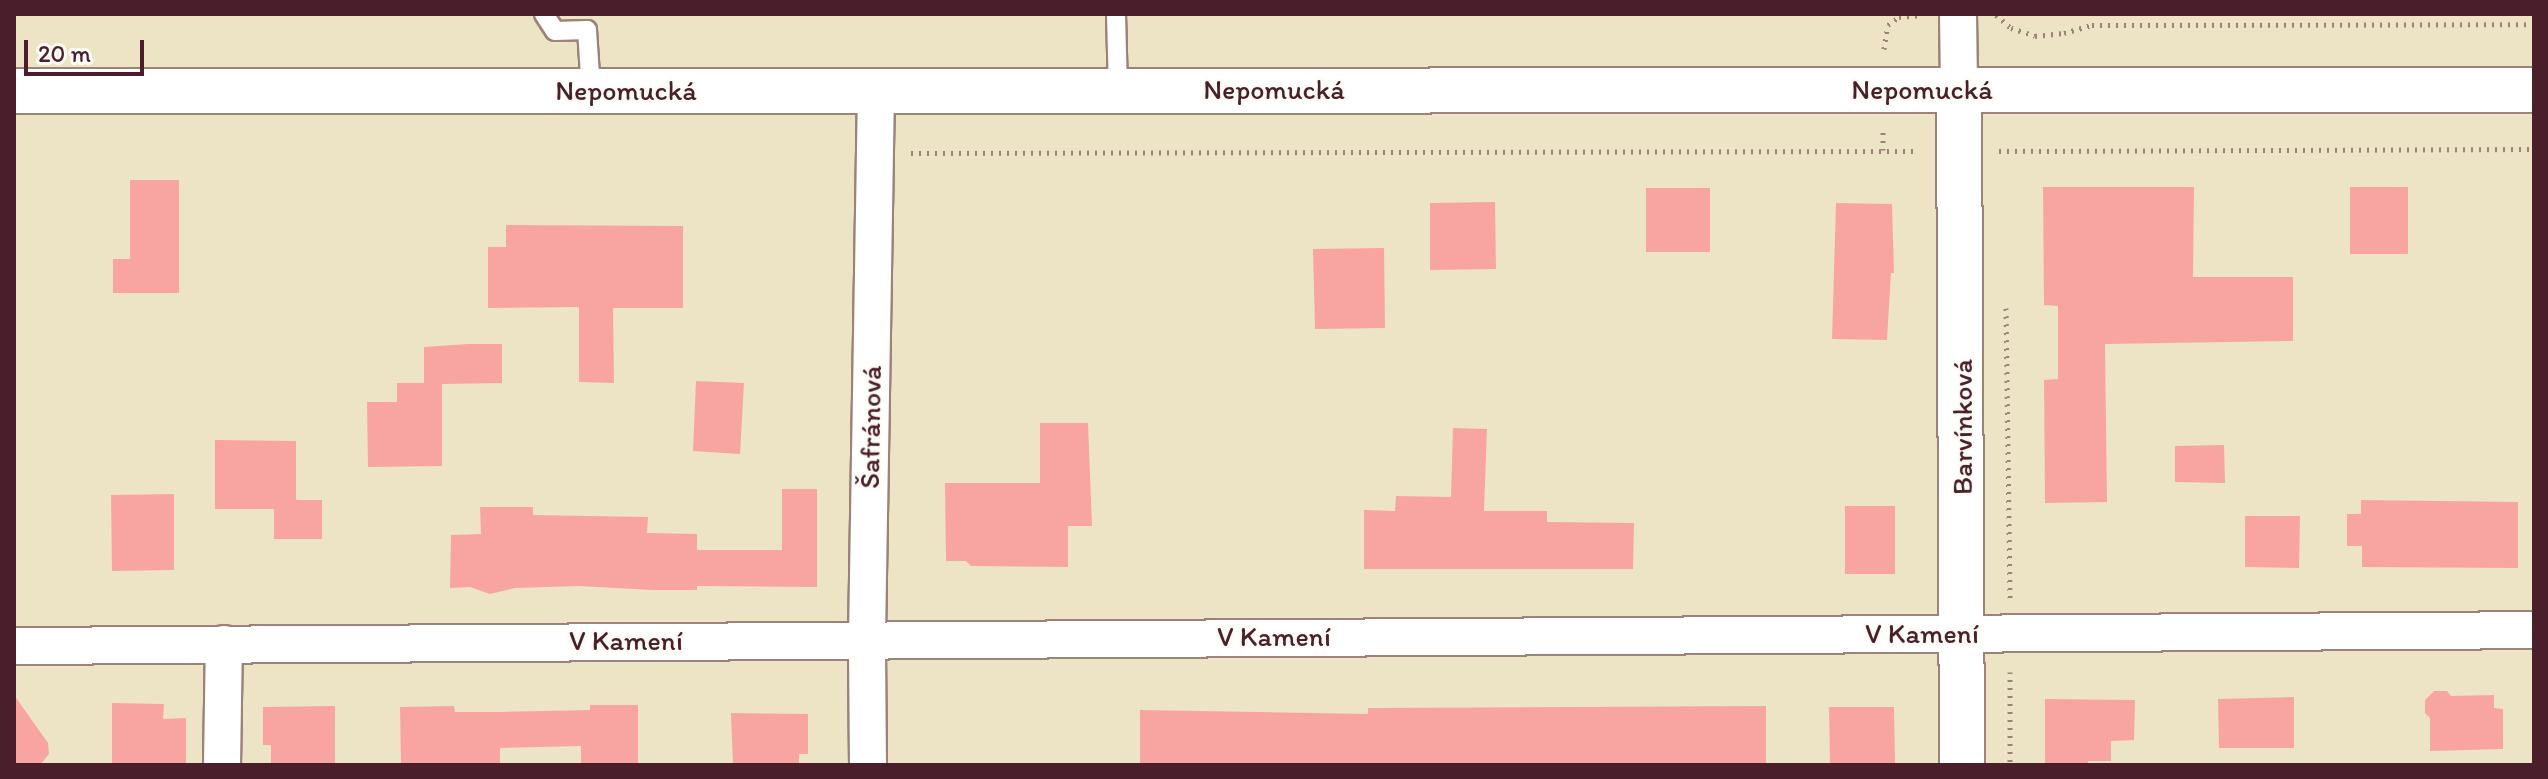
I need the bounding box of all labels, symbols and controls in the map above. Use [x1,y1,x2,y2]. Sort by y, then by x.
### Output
scale bar [28,24,148,74]
text: 20 m [38,39,91,68]
street label: Nepomucká [1203,72,1345,106]
street label: Nepomucká [1851,72,1993,106]
street label: Nepomucká [555,73,697,107]
street label: Barvínková [1945,359,1979,495]
street label: Šafránová [852,365,888,489]
street label: V Kamení [1865,616,1979,650]
street label: V Kamení [1217,619,1331,653]
street label: V Kamení [569,623,683,657]

